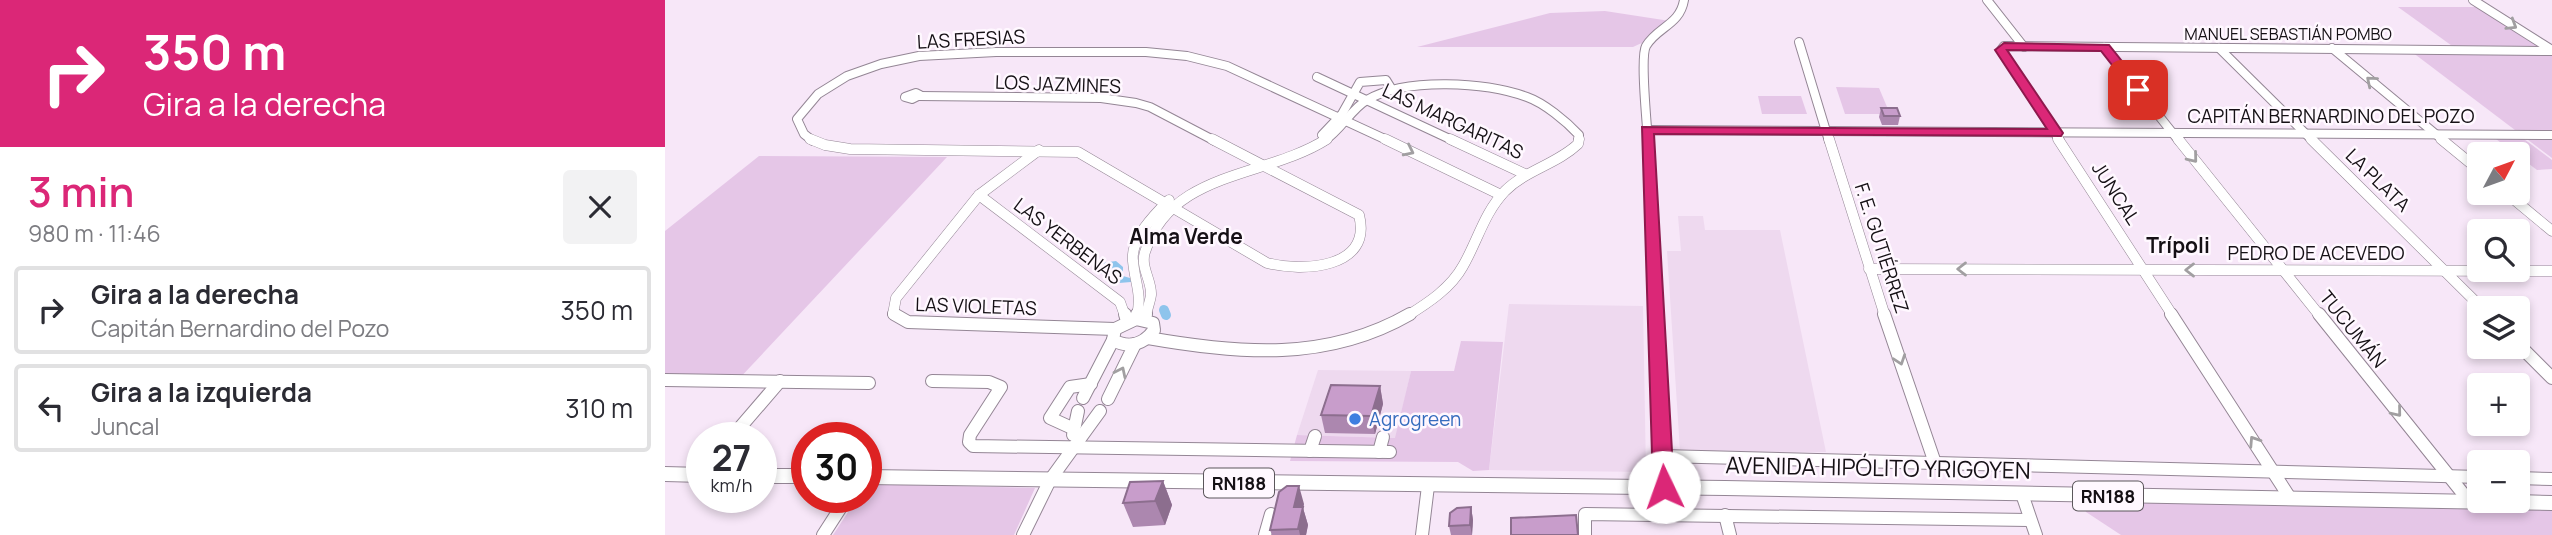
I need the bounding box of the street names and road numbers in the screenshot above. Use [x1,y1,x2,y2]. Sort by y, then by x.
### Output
street label: LAS FRESIAS [916,23,1026,55]
street label: MANUEL SEBASTIÁN POMBO [2184,23,2392,45]
street label: LOS JAZMINES [994,69,1122,99]
street label: LAS MARGARITAS [1378,77,1528,165]
street label: CAPITÁN BERNARDINO DEL POZO [2188,103,2475,129]
street label: LA PLATA [2340,143,2416,217]
street label: JUNCAL [2086,157,2146,230]
street label: F. E. GUTIÉRREZ [1849,180,1915,316]
street label: LAS YERBENAS [1009,192,1128,290]
street label: PEDRO DE ACEVEDO [2228,240,2405,266]
street label: TUCUMÁN [2314,285,2392,373]
street label: LAS VIOLETAS [915,291,1037,321]
street label: AVENIDA HIPÓLITO YRIGOYEN [1725,448,2031,486]
road number: RN188 [1204,468,1274,498]
road number: RN188 [2073,482,2143,510]

